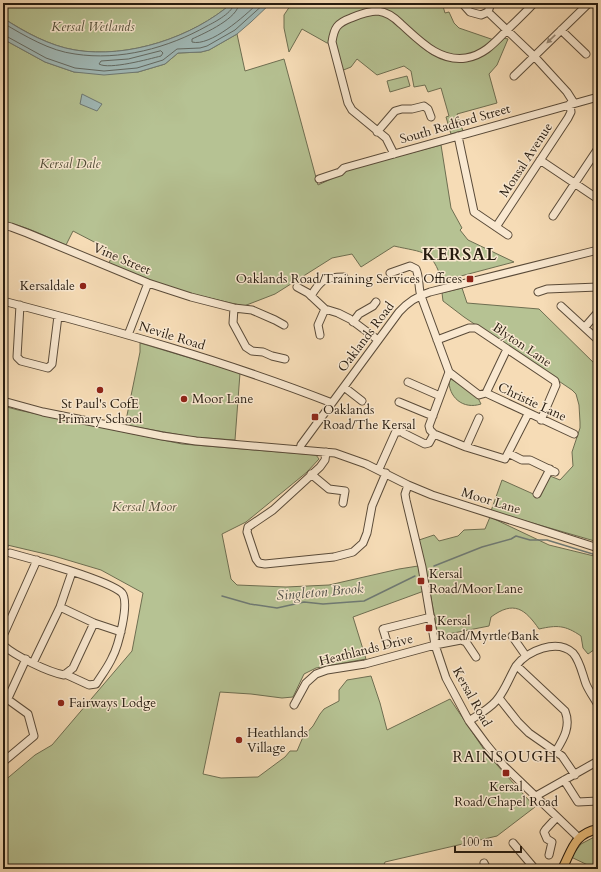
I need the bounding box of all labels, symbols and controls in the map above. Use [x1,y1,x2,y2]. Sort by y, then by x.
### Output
park label: Kersal Wetlands [51,18,135,36]
one-way arrow [546,34,556,44]
street label: South Radford Street [398,100,512,148]
street label: Monsal Avenue [495,119,557,201]
park label: Kersal Dale [39,155,102,173]
street label: Vine Street [90,239,154,279]
district label: KERSAL [422,243,498,266]
place label: Oaklands Road/Training Services Offices [236,270,462,288]
marker: Oaklands Road/Training Services Offices [465,274,475,284]
place label: Kersaldale [20,277,75,295]
marker: Kersaldale [78,281,88,291]
street label: Oaklands Road [334,298,398,376]
street label: Nevile Road [137,317,207,355]
street label: Blyton Lane [489,319,555,371]
street label: Christie Lane [495,378,569,426]
marker: St Paul's CofE Primary School [95,385,105,395]
place label: Moor Lane [192,390,253,408]
marker: Moor Lane [179,394,189,404]
place label: St Paul's CofE Primary School [58,395,143,428]
place label: Oaklands Road/The Kersal [323,401,416,434]
marker: Oaklands Road/The Kersal [310,412,320,422]
street label: Moor Lane [459,483,523,519]
park label: Kersal Moor [112,498,177,516]
place label: Kersal Road/Moor Lane [429,565,523,598]
marker: Kersal Road/Moor Lane [416,576,426,586]
water label: Singleton Brook [276,579,364,605]
place label: Kersal Road/Myrtle Bank [437,612,539,645]
marker: Kersal Road/Myrtle Bank [424,623,434,633]
street label: Heathlands Drive [317,630,415,670]
street label: Kersal Road [448,664,496,730]
place label: Fairways Lodge [69,694,156,712]
marker: Fairways Lodge [56,698,66,708]
place label: Heathlands Village [247,724,308,757]
marker: Heathlands Village [234,735,244,745]
district label: RAINSOUGH [452,747,558,767]
marker: Kersal Road/Chapel Road [501,768,511,778]
place label: Kersal Road/Chapel Road [454,778,558,811]
scale bar [455,828,521,854]
text: 100 m [461,834,494,850]

